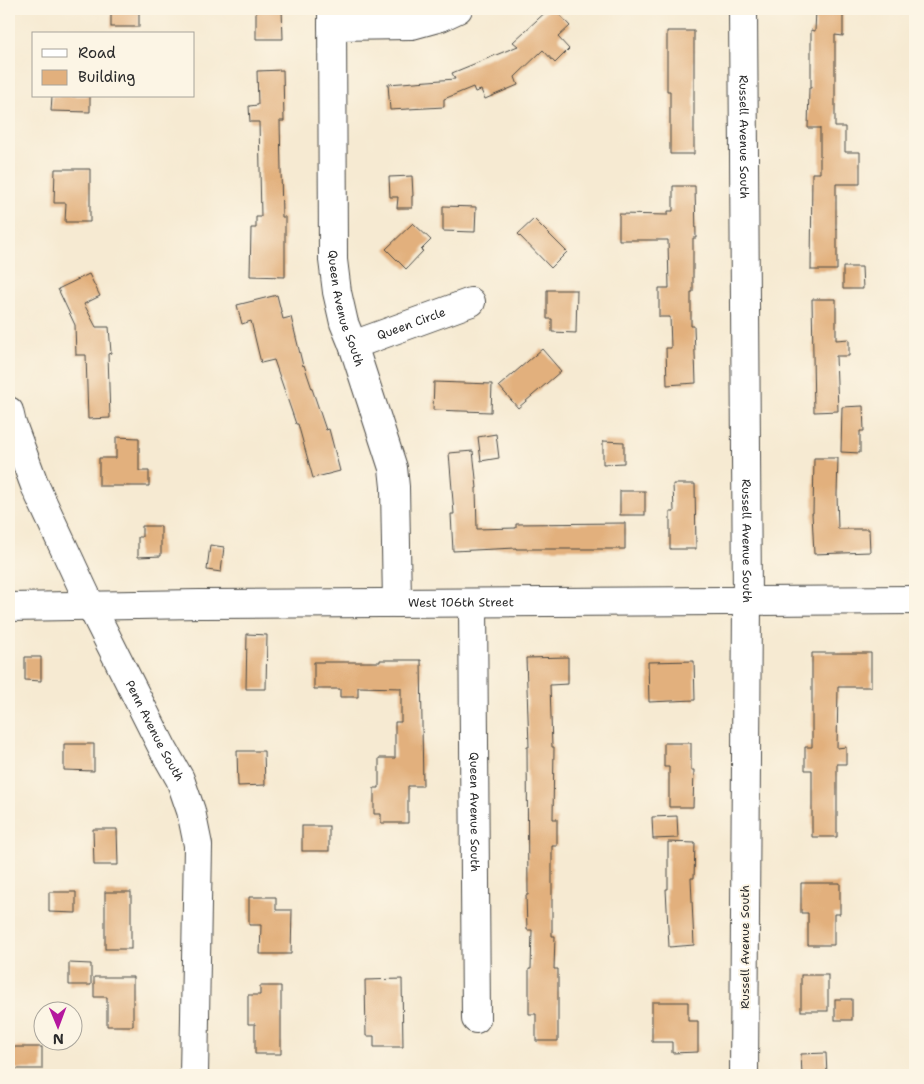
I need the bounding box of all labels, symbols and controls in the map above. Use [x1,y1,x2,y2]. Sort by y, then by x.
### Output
legend [32,32,195,98]
text: Road [78,43,116,63]
text: Building [78,67,135,87]
street label: Russell Avenue South [735,75,752,199]
street label: Queen Avenue South [325,250,367,369]
street label: Queen Circle [375,304,448,344]
street label: Russell Avenue South [738,479,755,603]
street label: West 106th Street [408,594,514,611]
street label: Penn Avenue South [122,678,188,784]
street label: Queen Avenue South [466,752,483,872]
street label: Russell Avenue South [737,885,753,1009]
north arrow [32,1002,82,1052]
text: N [53,1030,64,1048]

